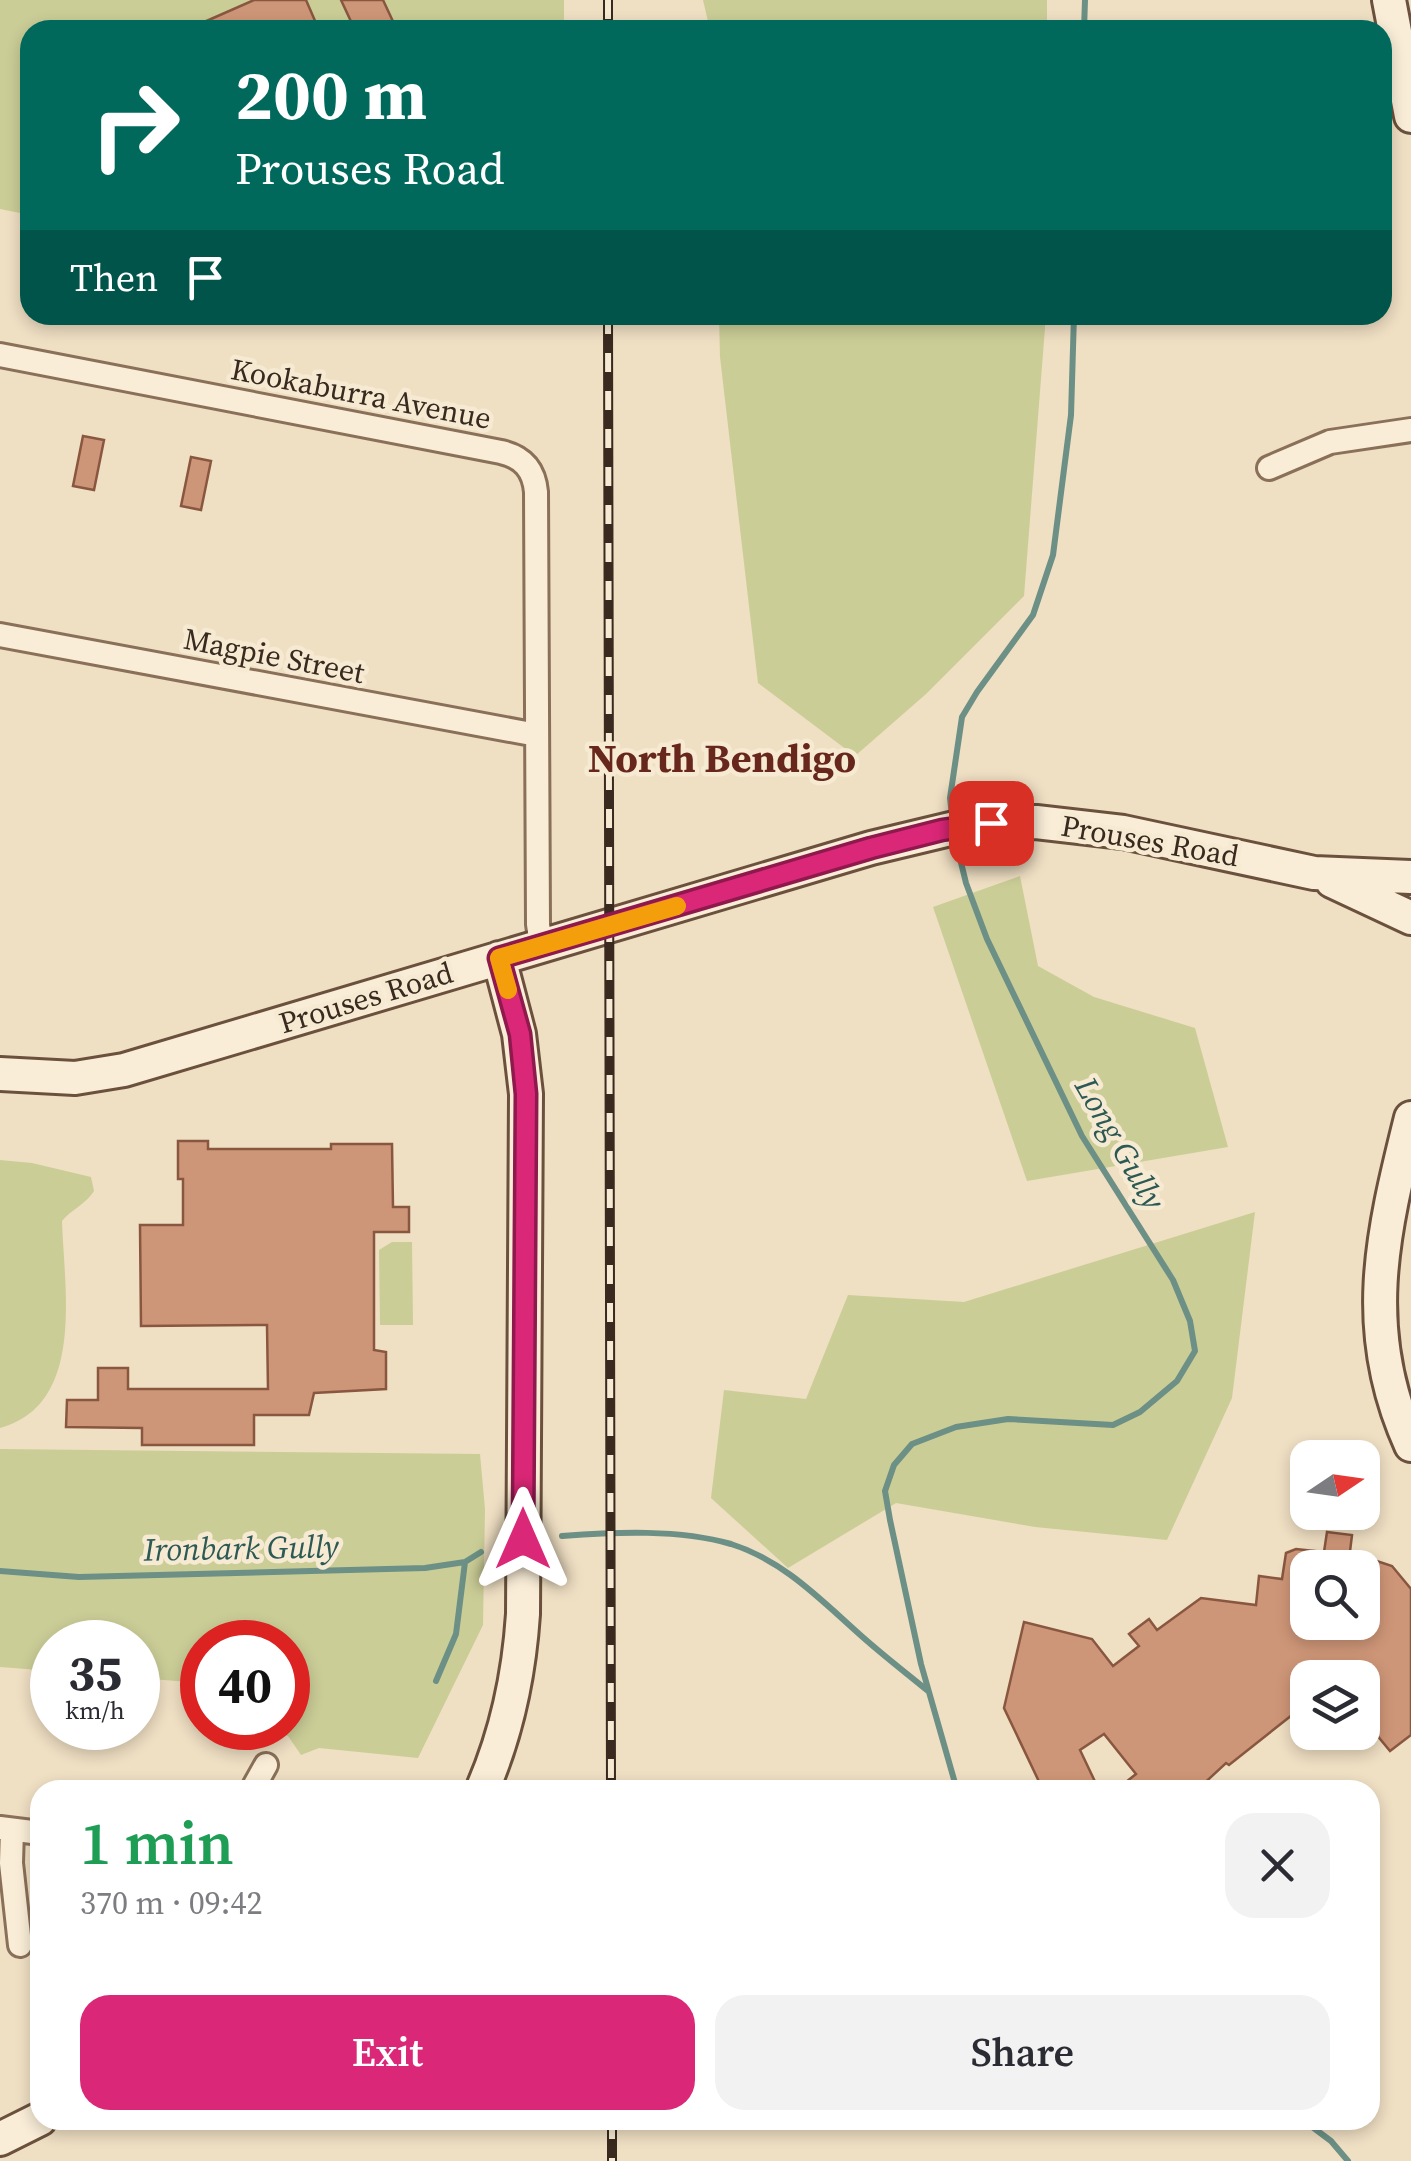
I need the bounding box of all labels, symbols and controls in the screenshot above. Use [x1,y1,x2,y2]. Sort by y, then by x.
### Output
text: 200 m [235,46,427,142]
icon: right [70,60,200,190]
text: Prouses Road [235,137,505,199]
icon: arrive [178,250,233,305]
text: Then [70,252,158,304]
street label: Kookaburra Avenue [228,348,495,439]
street label: Magpie Street [180,618,368,693]
district label: North Bendigo [588,731,856,785]
pin [949,781,1034,866]
icon: arrive [964,796,1019,851]
street label: Prouses Road [1058,805,1242,876]
street label: Prouses Road [274,952,458,1043]
water label: Long Gully [1064,1068,1176,1218]
north arrow [1290,1440,1380,1530]
map controls [1290,1440,1380,1750]
position arrow [471,1487,575,1591]
water label: Ironbark Gully [142,1524,340,1572]
button: search [1290,1550,1380,1640]
speed limit sign: 40 [180,1620,310,1750]
text: 35 [68,1638,122,1707]
button: layers [1290,1660,1380,1750]
text: km/h [65,1693,125,1727]
text: 1 min [80,1802,234,1884]
button: close [1225,1813,1330,1918]
text: 370 m · 09:42 [80,1881,262,1925]
button: Exit [80,1995,695,2110]
button: Share [715,1995,1330,2110]

